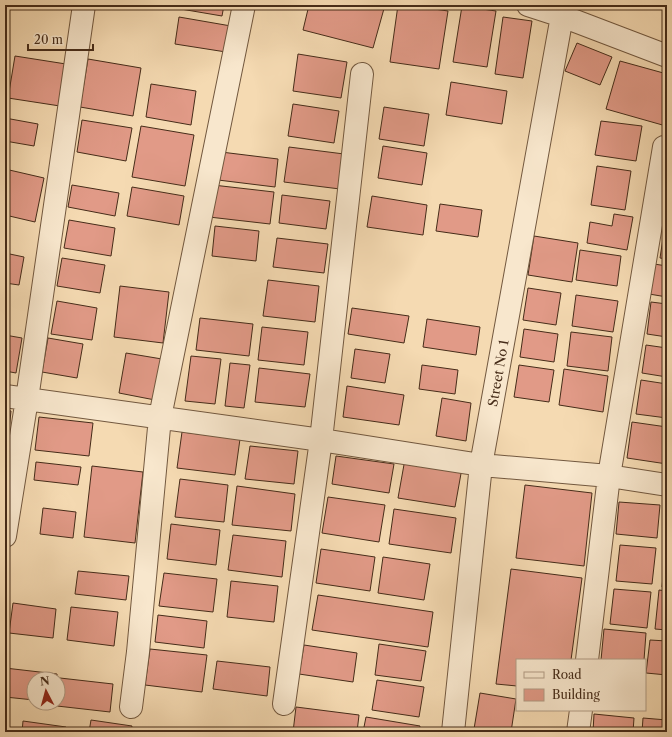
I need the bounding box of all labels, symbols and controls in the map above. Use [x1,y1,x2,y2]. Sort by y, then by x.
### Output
scale bar [28,26,93,52]
text: 20 m [34,32,63,47]
street label: Street No 1 [484,338,512,408]
legend [516,659,646,711]
text: Road [552,667,582,682]
north arrow [26,671,66,711]
text: N [39,674,51,689]
text: Building [552,687,600,702]

